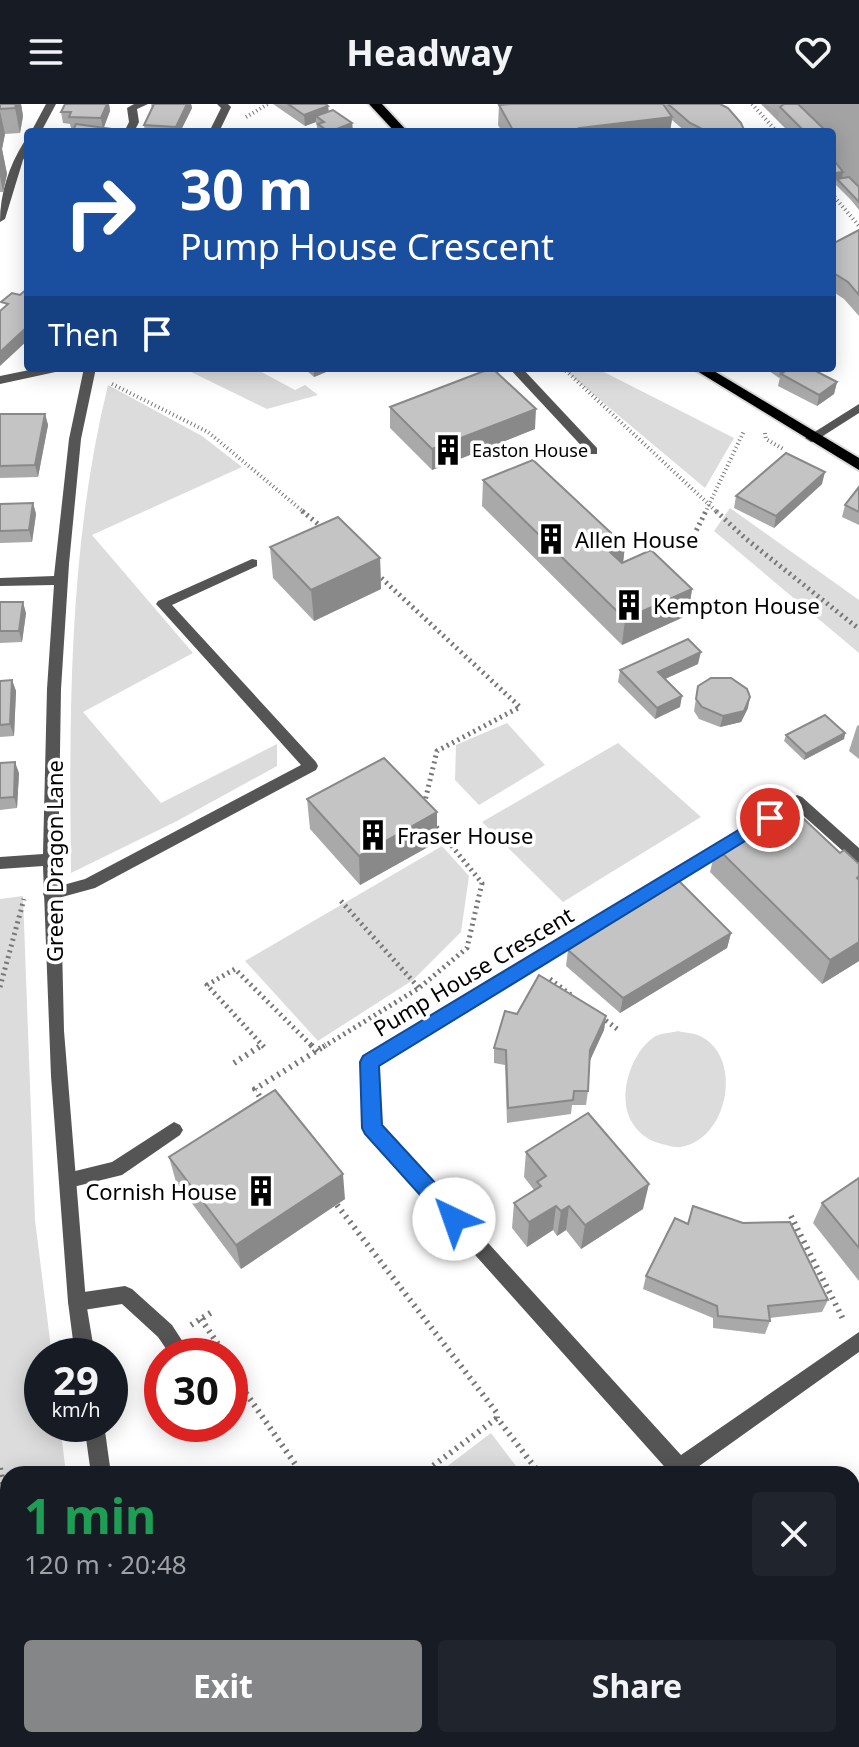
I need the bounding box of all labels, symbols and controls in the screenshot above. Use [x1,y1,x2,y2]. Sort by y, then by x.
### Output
text: Headway [346,28,513,77]
icon: menu [24,30,68,74]
icon: heart [791,30,835,74]
text: 30 m [180,150,313,226]
icon: right [48,160,152,264]
text: Pump House Crescent [180,222,554,271]
icon: arrive [135,312,179,356]
text: Then [48,314,119,355]
building icon: Easton House [431,433,465,467]
place label: Easton House [472,438,588,462]
building icon: Allen House [534,522,568,556]
place label: Allen House [575,524,698,554]
building icon: Kempton House [612,588,646,622]
place label: Kempton House [653,590,820,620]
street label: Green Dragon Lane [39,760,69,962]
pin [736,784,804,852]
icon: arrive [748,796,792,840]
building icon: Fraser House [356,818,390,852]
place label: Fraser House [397,820,533,850]
street label: Pump House Crescent [367,899,579,1043]
building icon: Cornish House [244,1174,278,1208]
place label: Cornish House [85,1176,237,1206]
position arrow [412,1177,496,1261]
speed limit sign: 30 [144,1338,248,1442]
text: 29 [53,1352,99,1407]
text: km/h [51,1396,101,1423]
text: 1 min [24,1483,156,1548]
button: close [752,1492,836,1576]
text: 120 m · 20:48 [24,1546,187,1582]
button: Exit [24,1640,422,1732]
button: Share [438,1640,836,1732]

